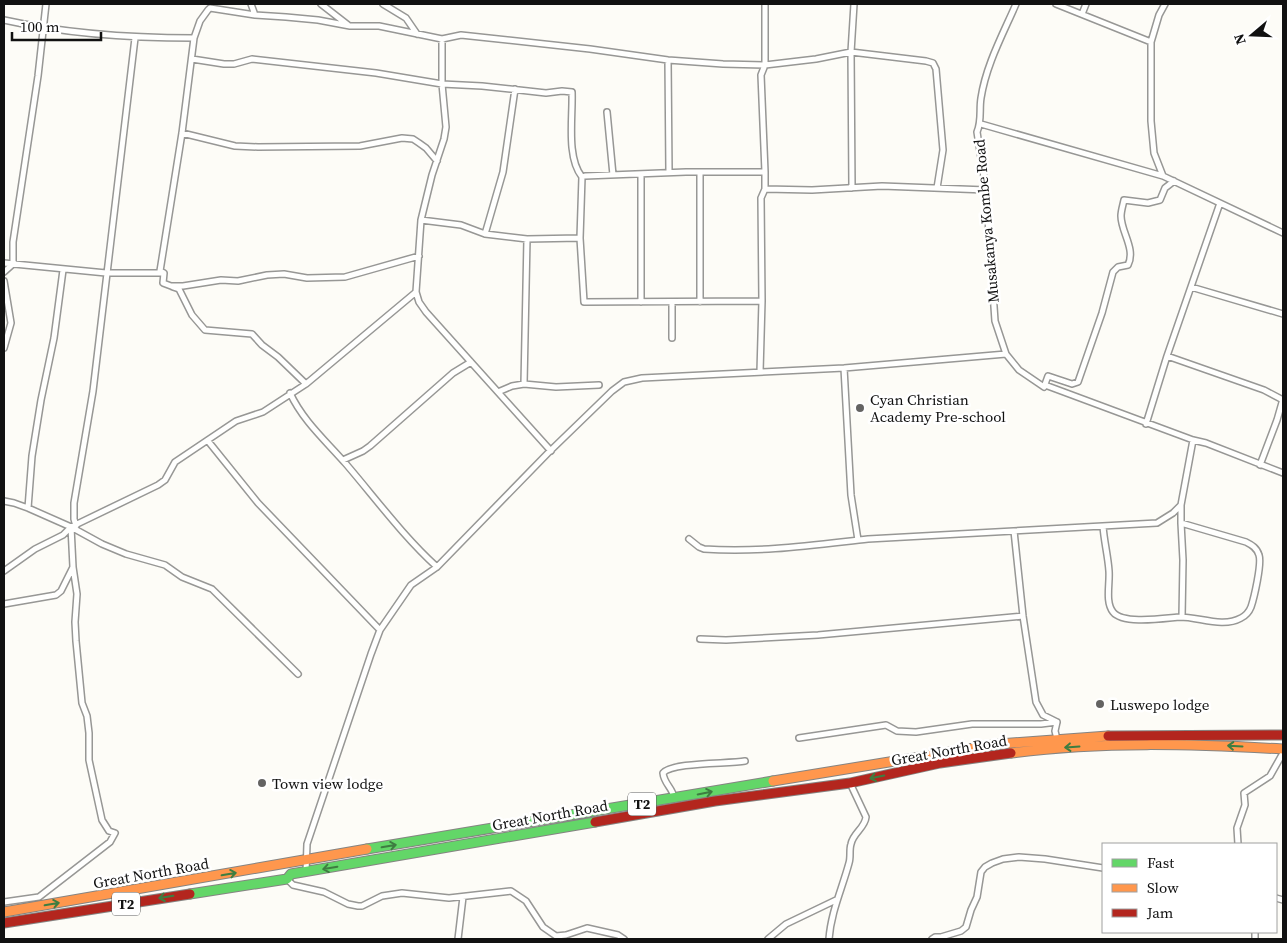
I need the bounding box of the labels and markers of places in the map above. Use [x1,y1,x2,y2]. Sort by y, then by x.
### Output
place label: Cyan Christian Academy Pre-school [870,389,1006,427]
marker: Cyan Christian Academy Pre-school [854,402,866,414]
place label: Luswepo lodge [1110,694,1210,715]
marker: Luswepo lodge [1094,698,1106,710]
place label: Town view lodge [272,773,383,794]
marker: Town view lodge [256,777,268,789]

